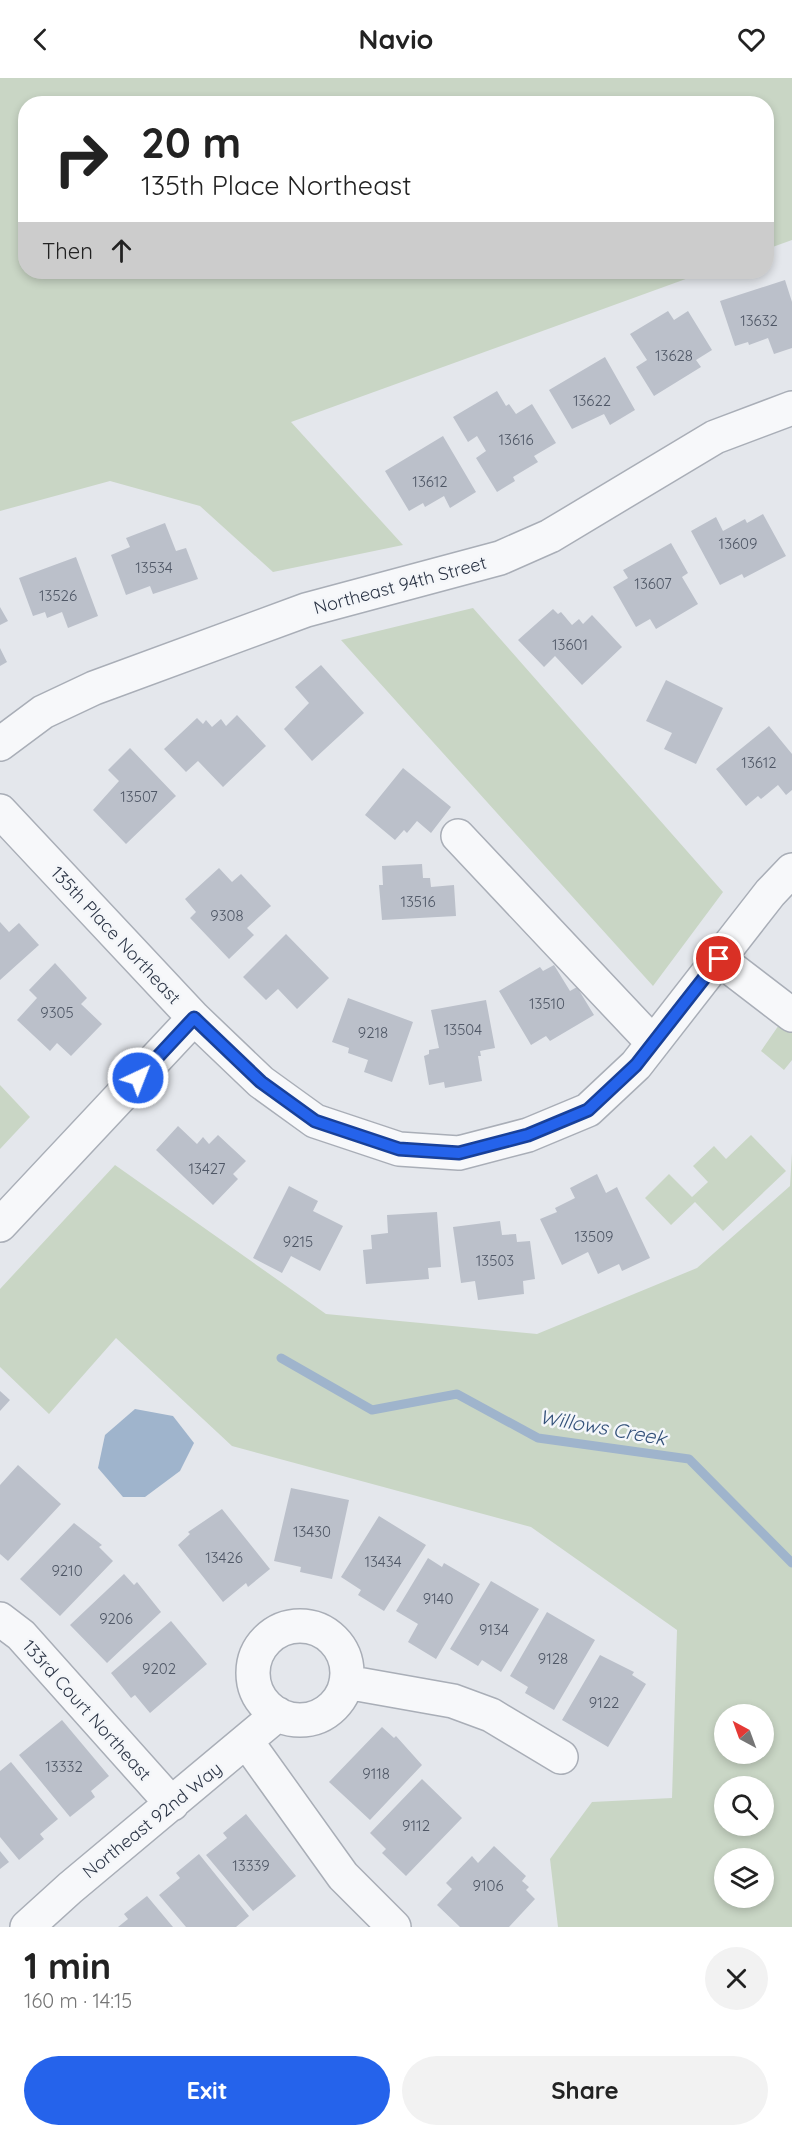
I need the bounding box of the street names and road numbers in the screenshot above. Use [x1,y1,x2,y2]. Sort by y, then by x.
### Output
street label: Northeast 94th Street [311,551,489,619]
street label: 135th Place Northeast [46,861,186,1009]
street label: 133rd Court Northeast [18,1635,156,1785]
street label: Northeast 92nd Way [78,1757,226,1883]

